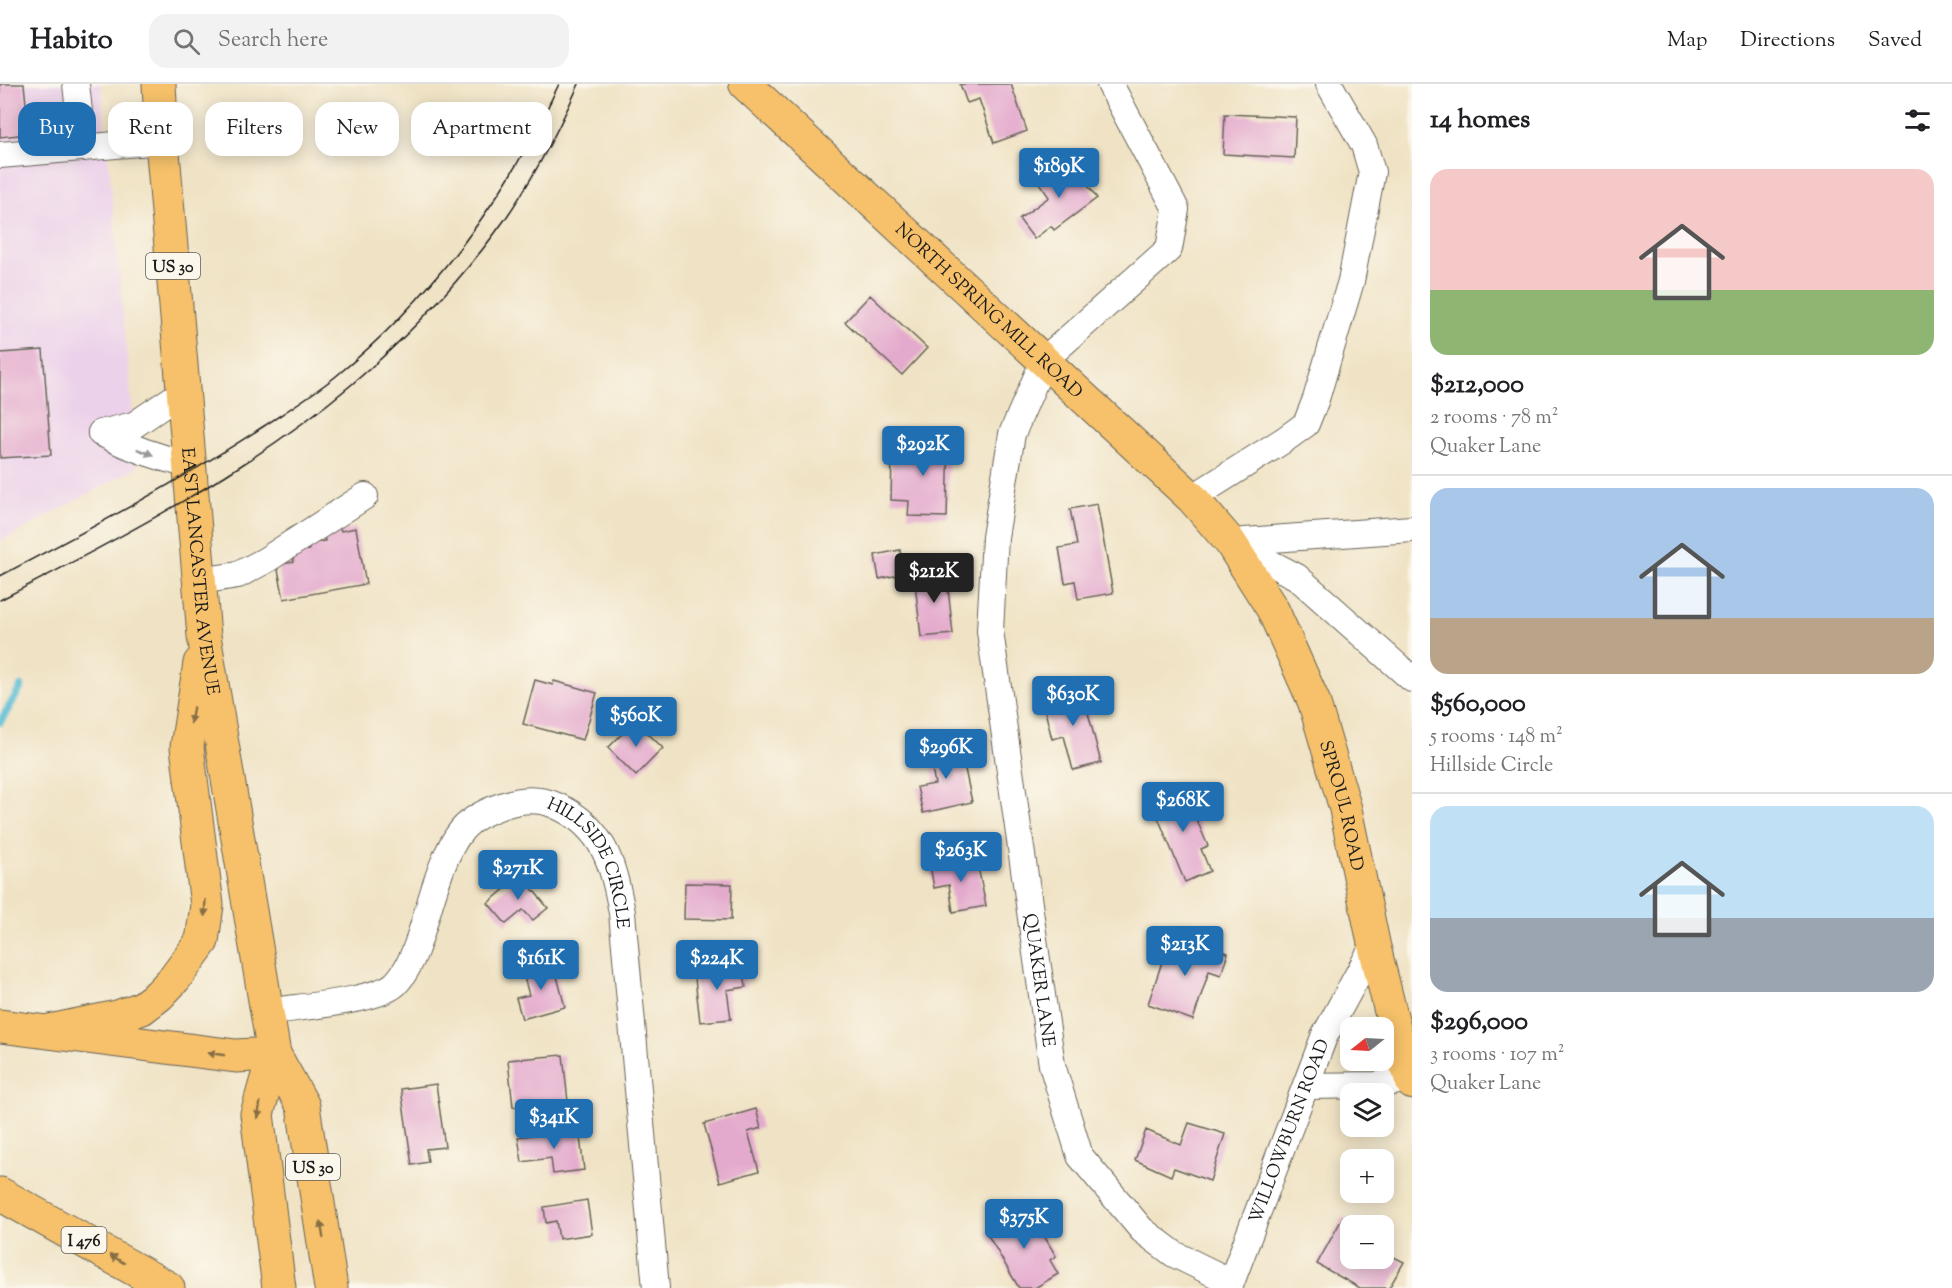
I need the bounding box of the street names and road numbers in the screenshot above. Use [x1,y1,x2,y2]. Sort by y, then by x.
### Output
street label: NORTH SPRING MILL ROAD [888,218,1088,406]
road number: US 30 [146,253,200,279]
street label: EAST LANCASTER AVENUE [173,446,225,697]
street label: SPROUL ROAD [1311,738,1369,874]
street label: HILLSIDE CIRCLE [542,792,634,930]
street label: QUAKER LANE [1016,912,1060,1049]
street label: WILLOWBURN ROAD [1244,1036,1337,1228]
road number: US 30 [286,1154,340,1180]
road number: I 476 [62,1227,106,1253]

